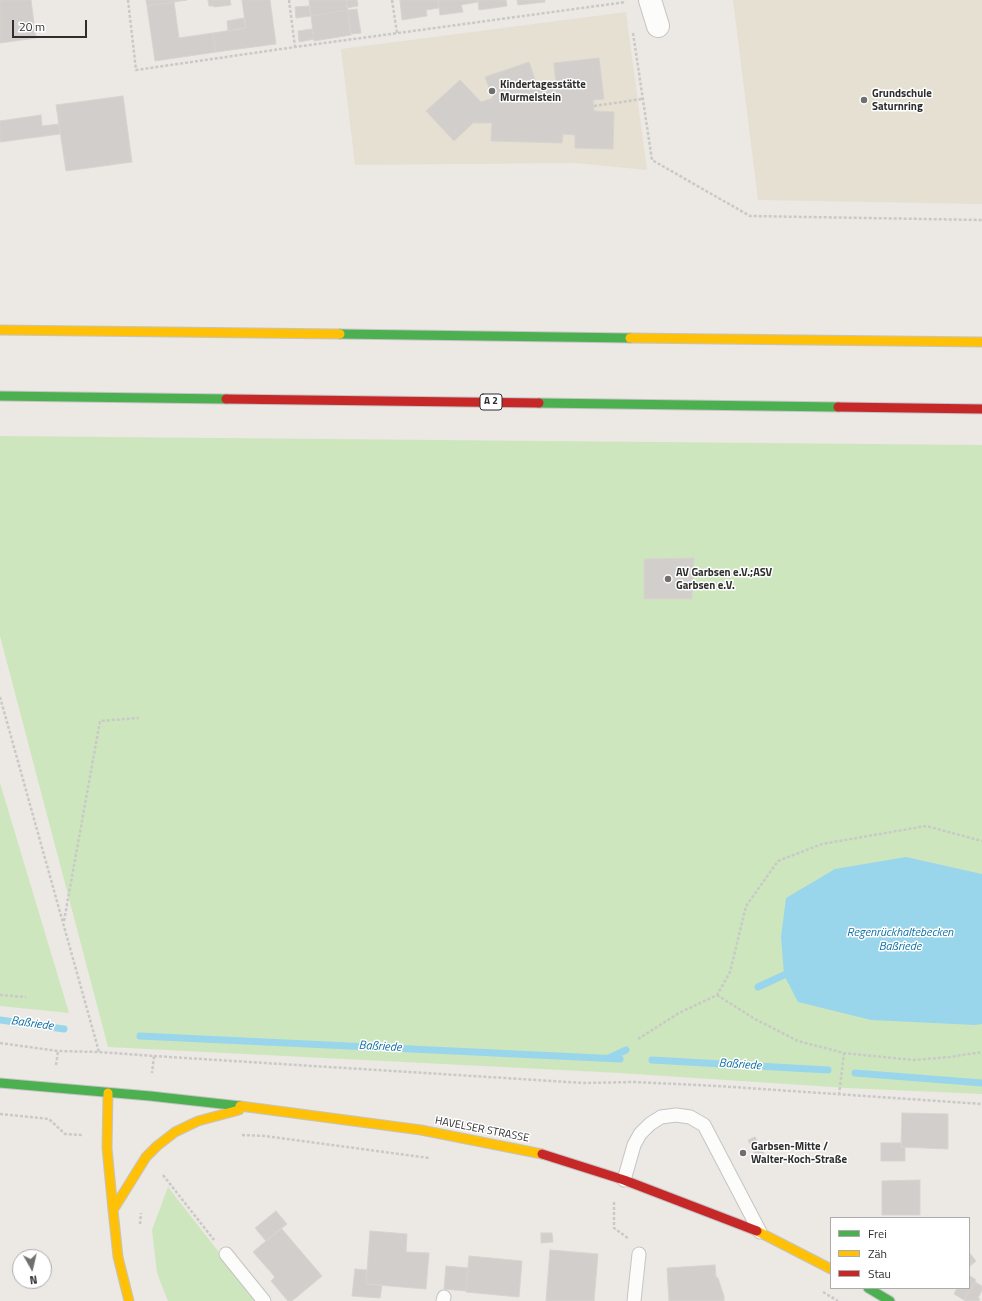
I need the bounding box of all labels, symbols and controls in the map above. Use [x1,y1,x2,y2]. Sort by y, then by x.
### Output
scale bar [14,12,89,38]
text: 20 m [19,17,45,36]
place label: Kindertagesstätte Murmelstein [500,78,586,104]
marker: Kindertagesstätte Murmelstein [487,86,497,96]
place label: Grundschule Saturnring [872,87,932,113]
marker: Grundschule Saturnring [859,95,869,105]
road number: A 2 [480,394,502,410]
place label: AV Garbsen e.V.;ASV Garbsen e.V. [676,566,772,592]
marker: AV Garbsen e.V.;ASV Garbsen e.V. [663,574,673,584]
water label: Regenrückhaltebecken Baßriede [847,926,953,954]
water label: Baßriede [10,1014,54,1034]
water label: Baßriede [358,1039,402,1055]
water label: Baßriede [718,1056,762,1074]
street label: HAVELSER STRASSE [434,1114,530,1146]
place label: Garbsen-Mitte / Walter-Koch-Straße [751,1140,847,1166]
marker: Garbsen-Mitte / Walter-Koch-Straße [738,1148,748,1158]
legend [830,1217,970,1289]
text: Frei [868,1224,887,1243]
text: Zäh [868,1244,887,1263]
north arrow [12,1249,52,1289]
text: Stau [868,1264,891,1283]
text: N [29,1271,38,1288]

